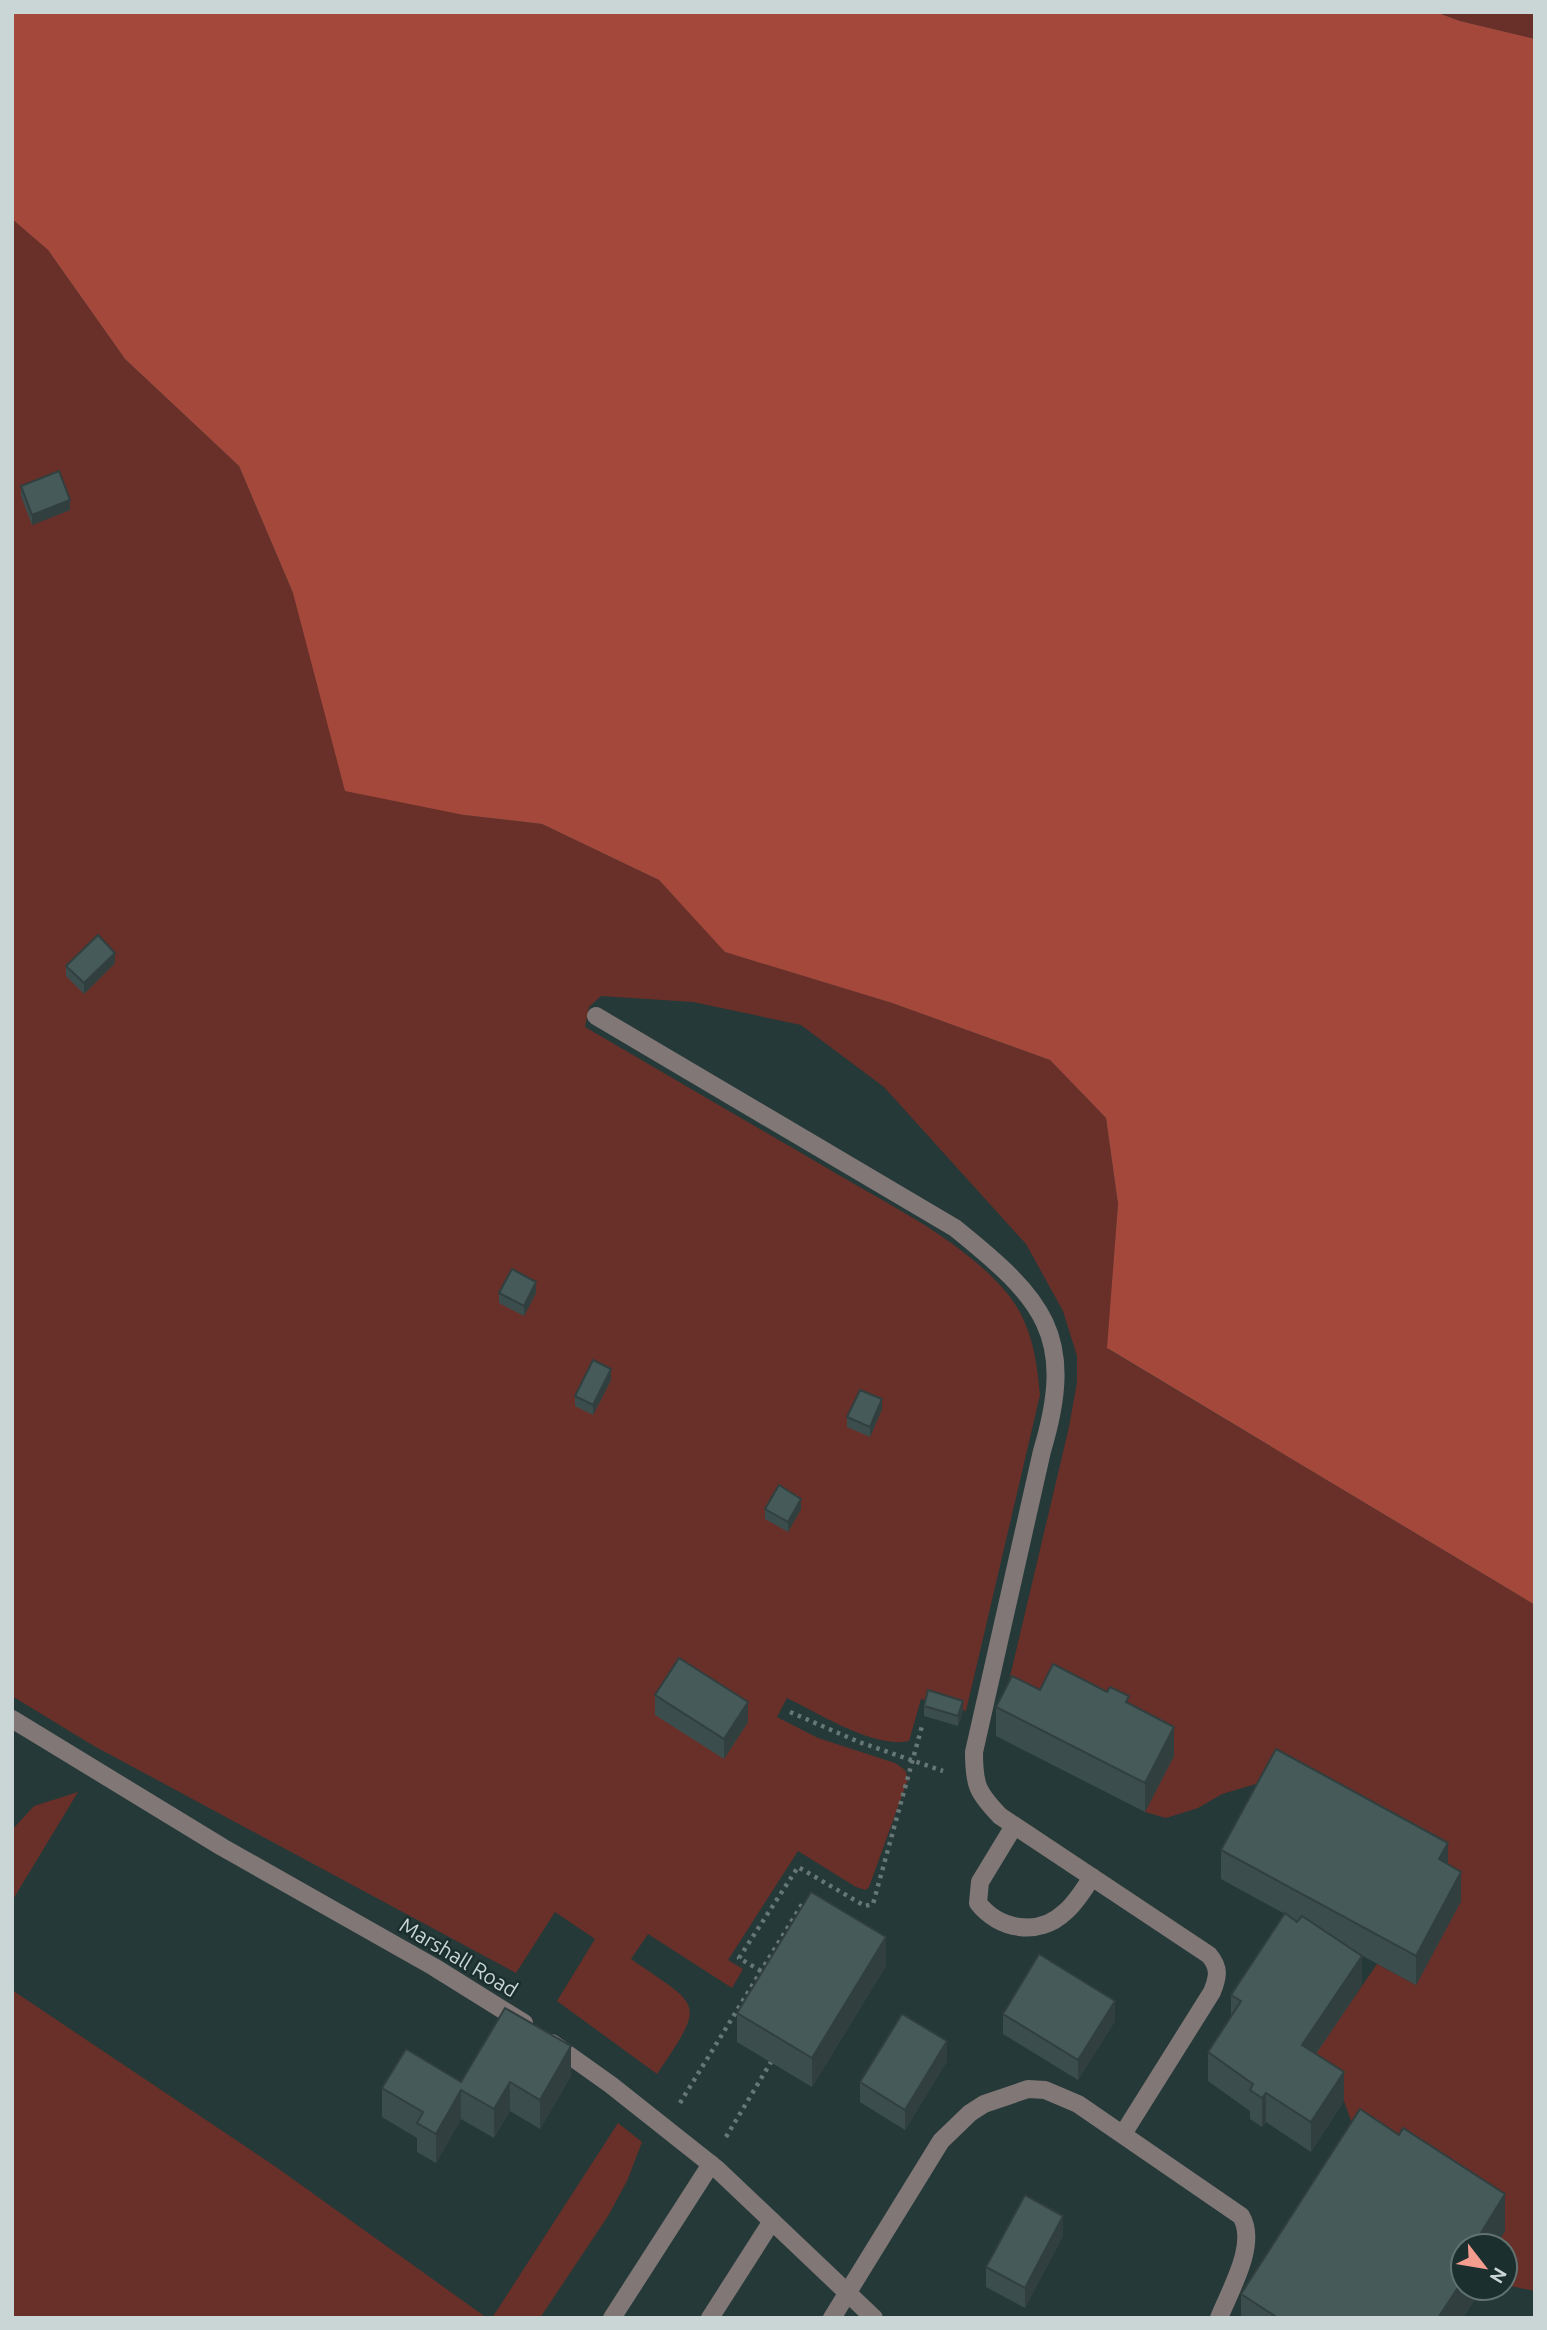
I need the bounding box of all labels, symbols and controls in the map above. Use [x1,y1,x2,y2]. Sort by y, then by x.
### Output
street label: Marshall Road [396,1912,522,2002]
north arrow [1449,2232,1519,2302]
text: N [1485,2264,1512,2288]

